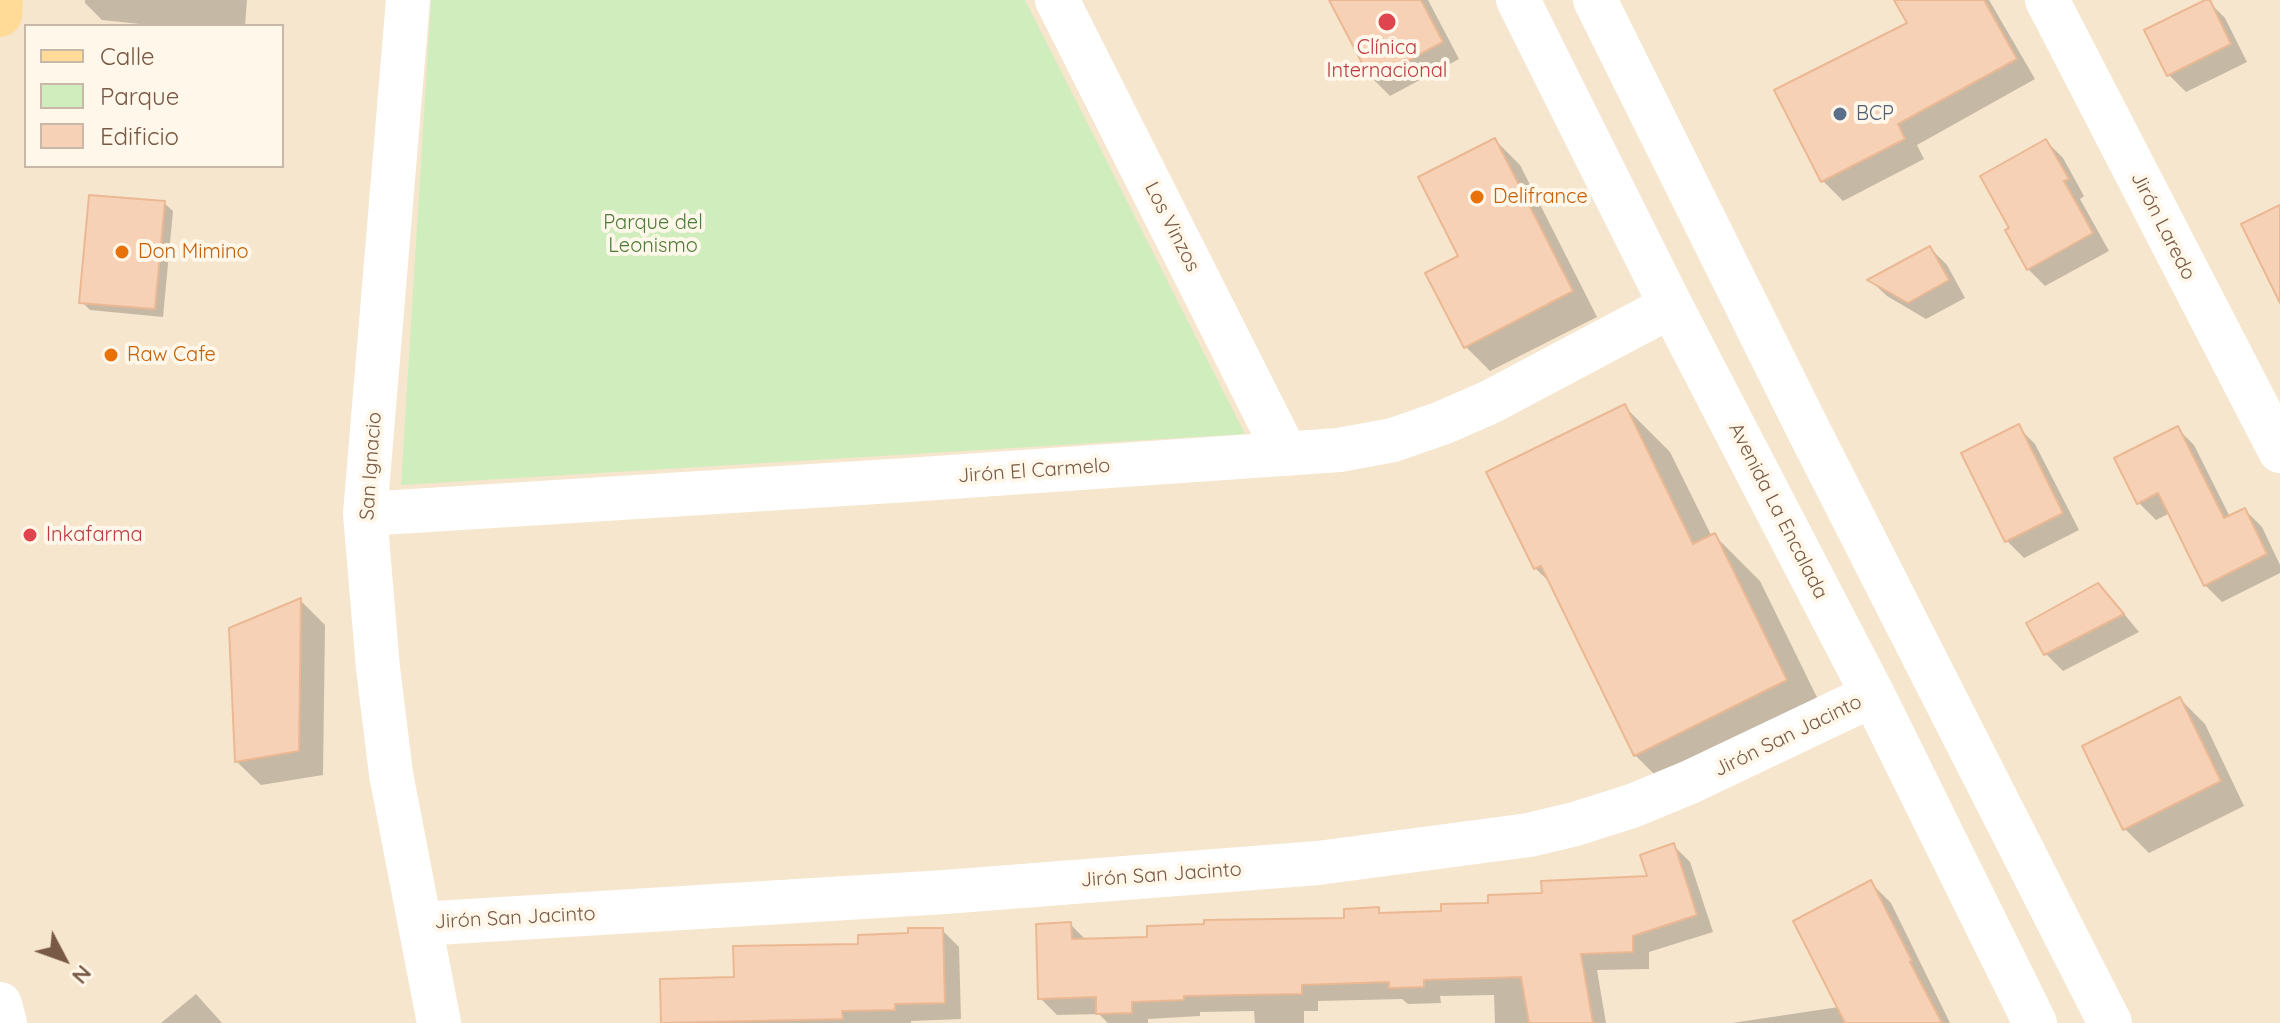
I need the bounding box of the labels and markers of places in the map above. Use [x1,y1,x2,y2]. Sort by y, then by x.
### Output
marker: Clínica Internacional [1376,11,1398,33]
place label: Clínica Internacional [1327,36,1447,83]
place label: BCP [1856,102,1894,126]
marker: BCP [1831,105,1849,123]
place label: Delifrance [1493,185,1588,209]
marker: Delifrance [1468,188,1486,206]
place label: Don Mimino [138,240,249,264]
marker: Don Mimino [113,243,131,261]
place label: Raw Cafe [127,343,216,367]
marker: Raw Cafe [102,346,120,364]
place label: Inkafarma [46,523,143,547]
marker: Inkafarma [21,526,39,544]

